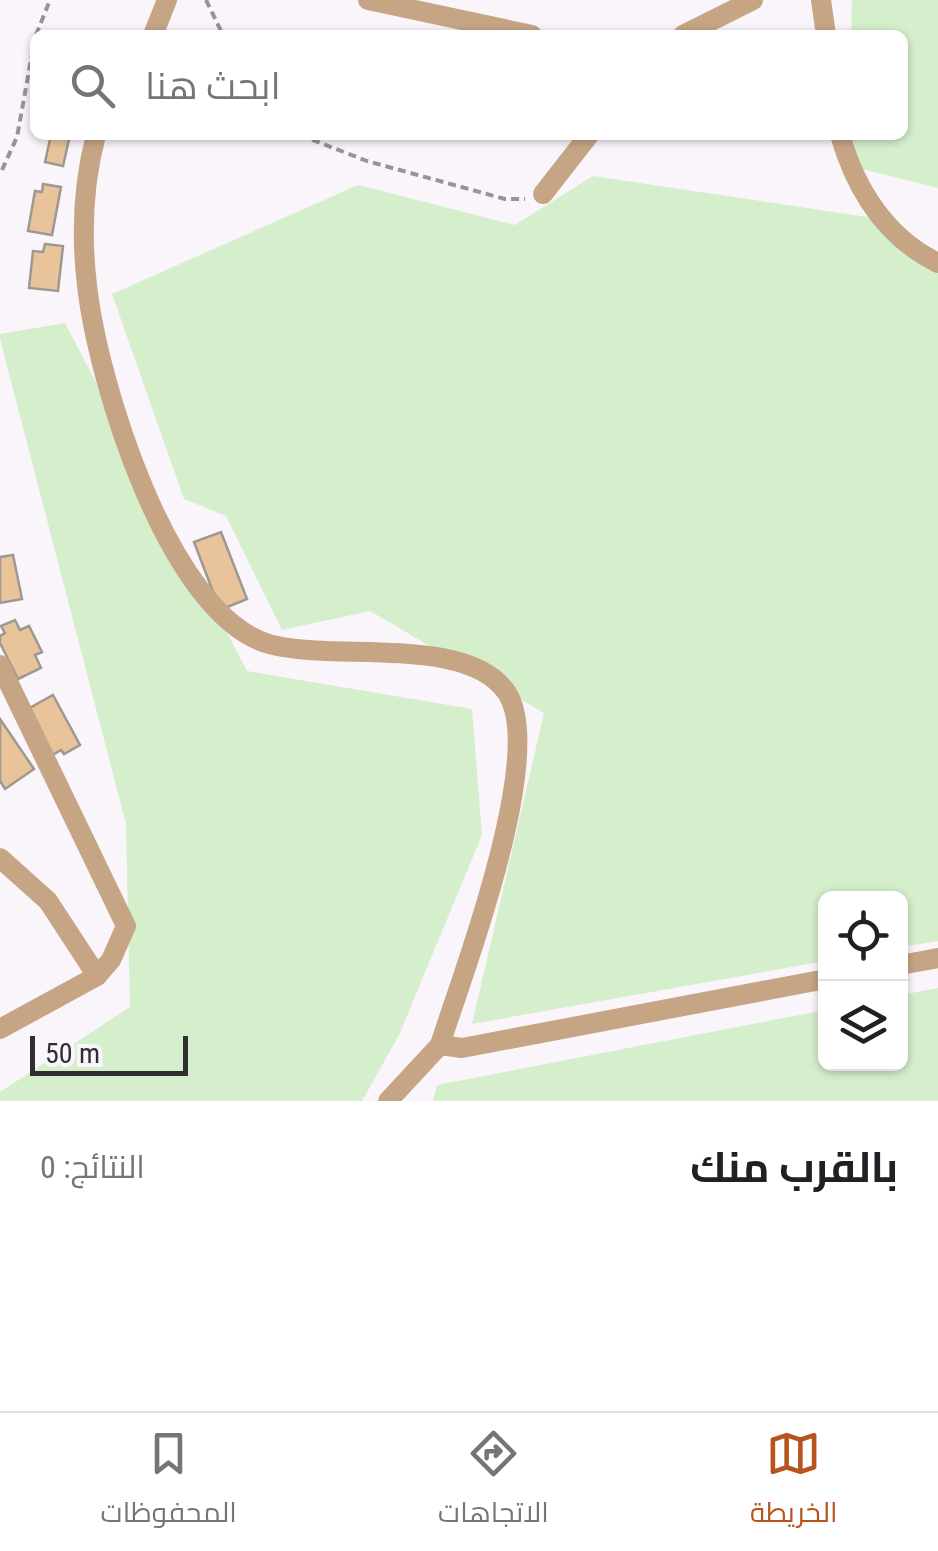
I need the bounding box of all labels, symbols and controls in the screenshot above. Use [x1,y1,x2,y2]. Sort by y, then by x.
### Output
search box [30,30,908,140]
icon: search [65,58,120,113]
text: ابحث هنا [145,64,281,108]
map controls [818,891,908,1071]
button: locate [818,891,908,981]
button: layers [818,981,908,1071]
scale bar [30,1031,188,1076]
text: 50 m [45,1037,100,1070]
text: بالقرب منك [690,1143,898,1192]
text: النتائج: 0 [40,1148,145,1186]
tab: المحفوظات [101,1426,237,1538]
tab: الاتجاهات [438,1426,549,1538]
tab: الخريطة [750,1426,837,1538]

